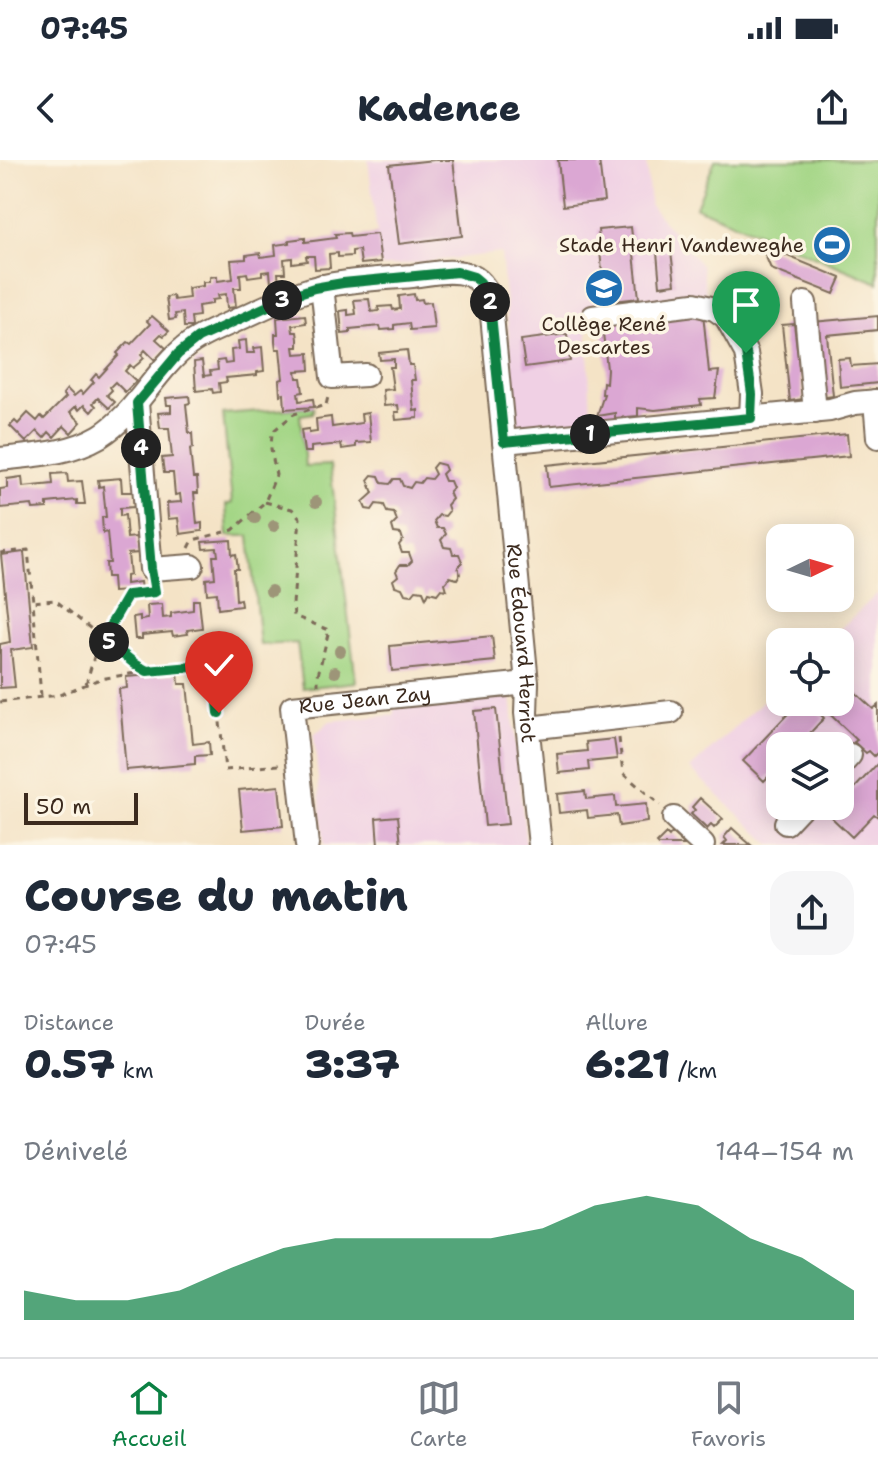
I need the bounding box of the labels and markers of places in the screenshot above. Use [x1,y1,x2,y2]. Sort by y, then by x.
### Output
sports icon: Stade Henri Vandeweghe [811,224,853,266]
place label: Stade Henri Vandeweghe [559,232,804,258]
school or university icon: Collège René Descartes [583,267,625,309]
pin [712,271,780,353]
pin: 3 [262,280,302,320]
pin: 2 [470,282,510,322]
place label: Collège René Descartes [542,311,666,360]
pin: 1 [570,414,610,454]
pin: 4 [121,428,161,468]
pin: 5 [89,622,129,662]
pin [185,631,253,713]

